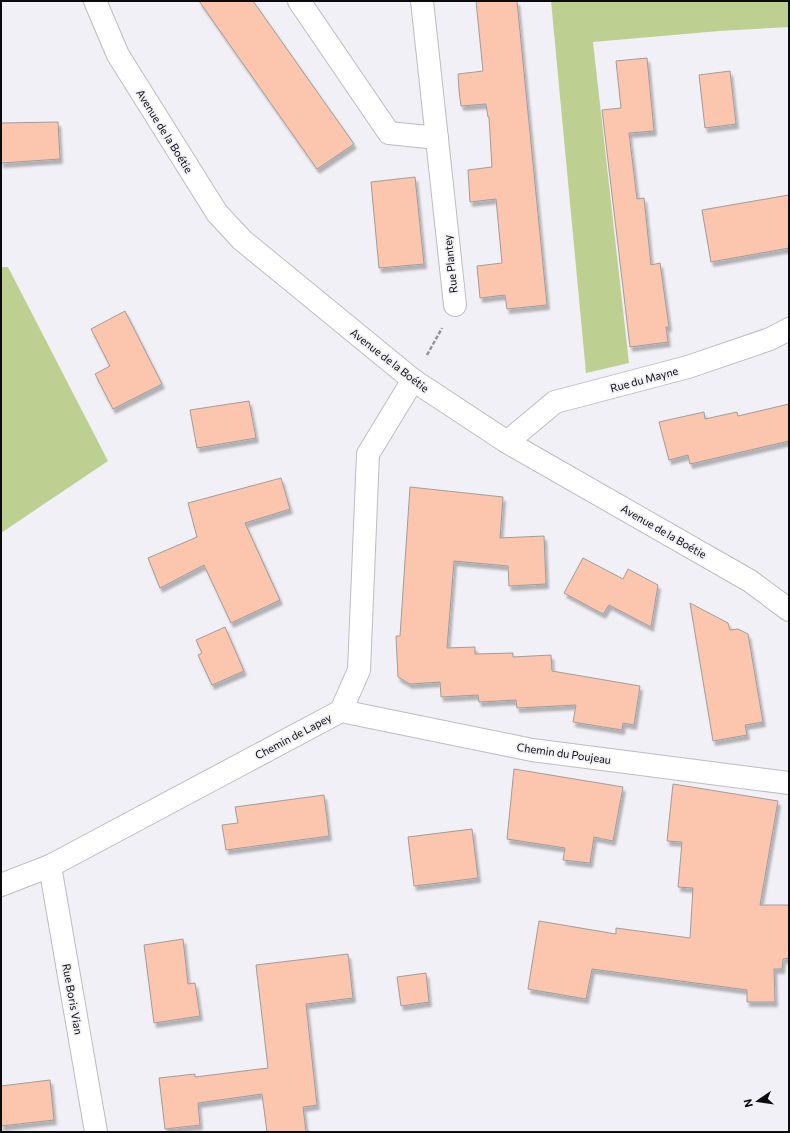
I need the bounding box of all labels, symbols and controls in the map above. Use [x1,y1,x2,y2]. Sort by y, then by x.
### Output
street label: Avenue de la Boétie [134,87,196,175]
street label: Rue Plantey [440,234,460,294]
street label: Avenue de la Boétie [348,325,432,395]
street label: Rue du Mayne [609,364,680,394]
street label: Avenue de la Boétie [619,501,709,561]
street label: Chemin de Lapey [253,710,334,762]
street label: Chemin du Poujeau [516,740,612,766]
street label: Rue Boris Vian [60,963,86,1035]
north arrow [738,1081,778,1121]
text: N [741,1098,755,1109]

